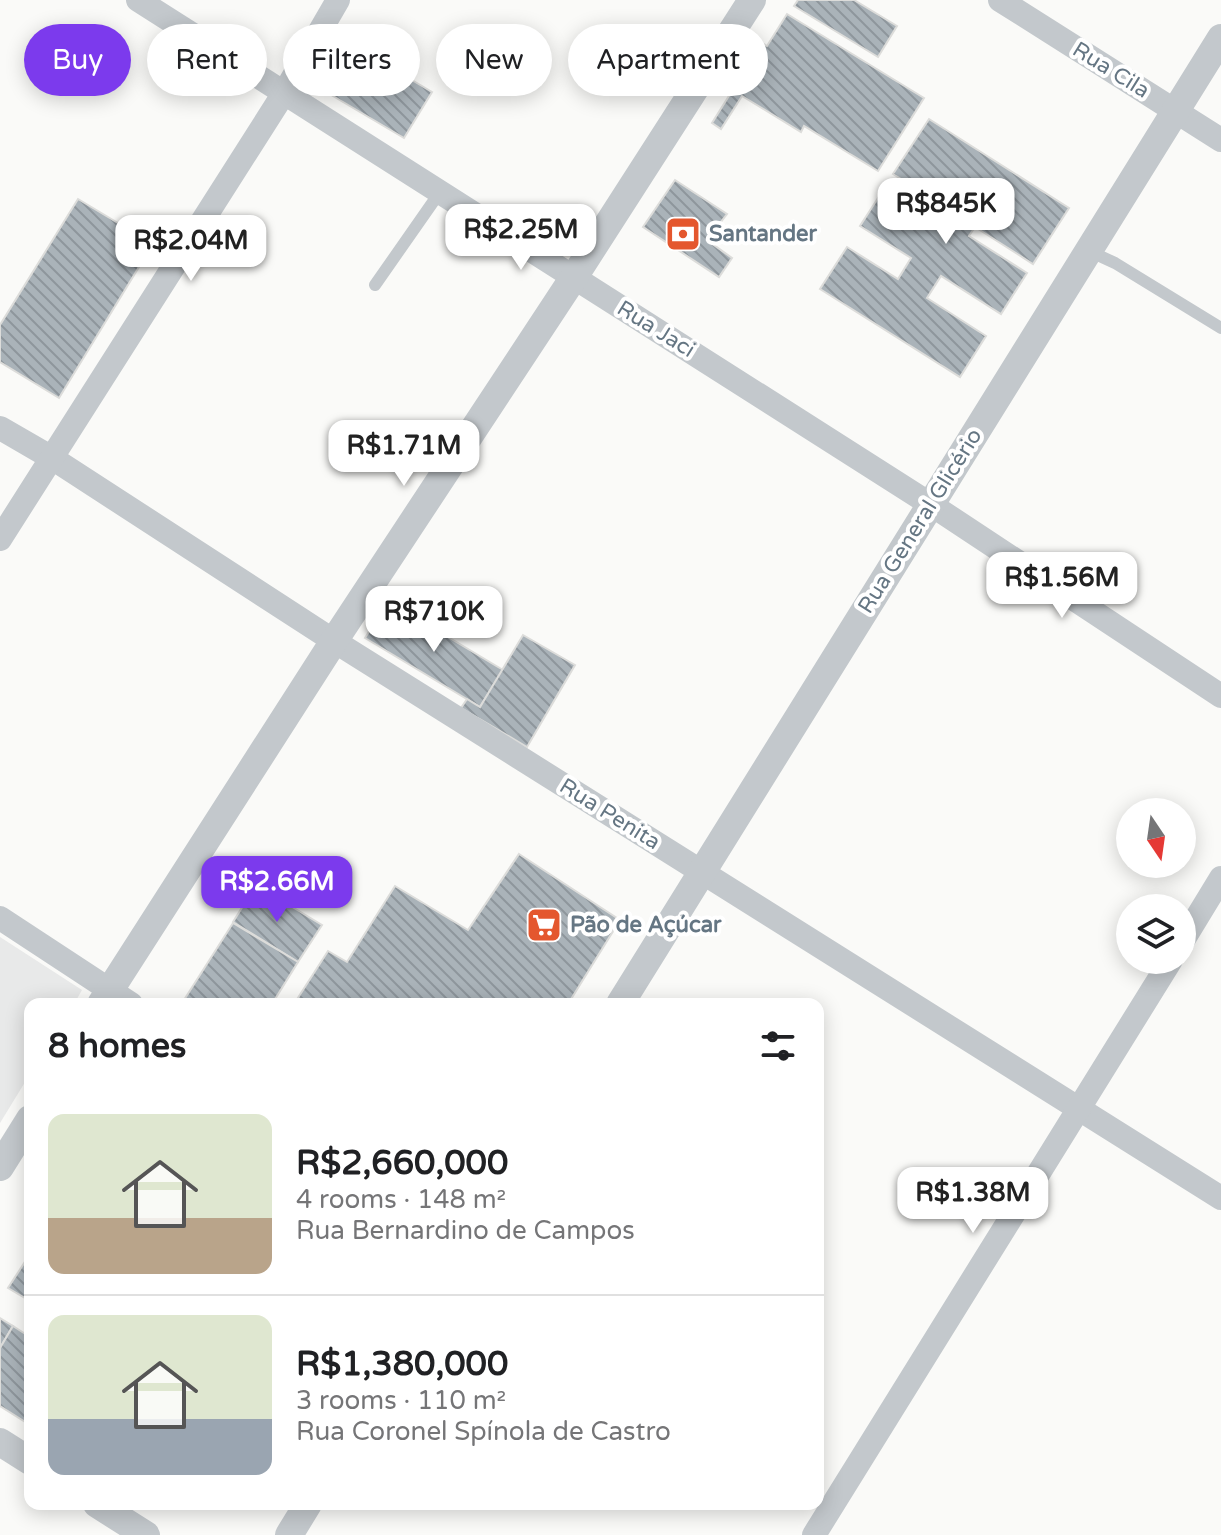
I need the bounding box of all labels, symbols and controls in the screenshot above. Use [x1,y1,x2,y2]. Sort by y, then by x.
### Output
chip: Buy [24,24,131,96]
chip: Rent [147,24,267,96]
chip: Filters [283,24,420,96]
chip: New [436,24,552,96]
chip: Apartment [568,24,768,96]
street label: Rua Cila [1068,36,1154,104]
pin: R$845K [881,178,1011,246]
text: R$845K [896,188,996,219]
pin: R$2.25M [447,204,595,272]
text: R$2.25M [463,214,579,245]
pin: R$2.04M [117,215,265,283]
bank icon: Santander [664,215,702,253]
place label: Santander [709,221,818,247]
text: R$2.04M [133,225,249,256]
street label: Rua Jaci [612,295,700,363]
pin: R$1.71M [330,420,478,488]
street label: Rua General Glicério [853,424,987,618]
text: R$1.71M [346,430,462,461]
pin: R$1.56M [988,552,1136,620]
text: R$1.56M [1004,562,1120,593]
pin: R$710K [369,586,499,654]
text: R$710K [384,596,484,627]
street label: Rua Penita [555,773,665,855]
north arrow [1116,798,1196,878]
map controls [1116,798,1196,974]
pin: R$2.66M [203,856,351,924]
text: R$2.66M [219,866,335,897]
button: layers [1116,894,1196,974]
supermarket icon: Pão de Açúcar [525,906,563,944]
place label: Pão de Açúcar [570,912,722,938]
icon: filters [756,1024,800,1068]
text: 8 homes [48,1026,186,1067]
text: R$2,660,000 [296,1143,508,1184]
icon: home [112,1146,208,1242]
pin: R$1.38M [899,1167,1047,1235]
text: R$1.38M [915,1177,1031,1208]
text: 4 rooms · 148 m² [296,1184,506,1215]
text: Rua Bernardino de Campos [296,1215,635,1246]
text: R$1,380,000 [296,1344,508,1385]
icon: home [112,1347,208,1443]
text: 3 rooms · 110 m² [296,1385,506,1416]
text: Rua Coronel Spínola de Castro [296,1416,671,1447]

